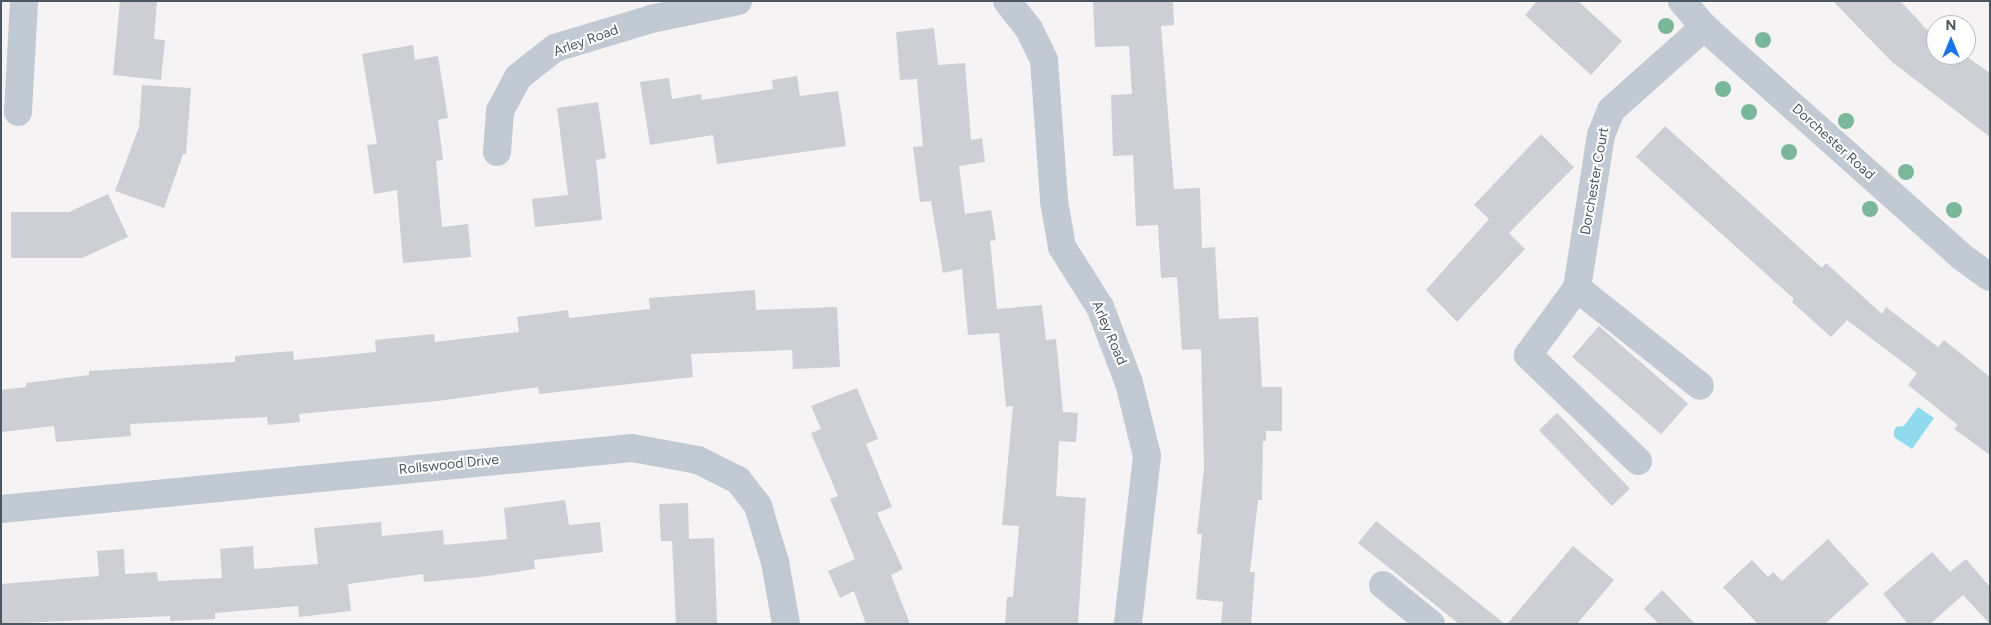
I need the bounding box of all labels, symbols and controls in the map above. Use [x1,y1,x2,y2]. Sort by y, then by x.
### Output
north arrow [1926,15,1976,65]
text: N [1946,17,1956,34]
street label: Arley Road [551,22,621,60]
street label: Dorchester Road [1788,101,1878,183]
street label: Dorchester Court [1577,126,1613,236]
street label: Arley Road [1088,299,1130,367]
street label: Rollswood Drive [398,451,500,479]

